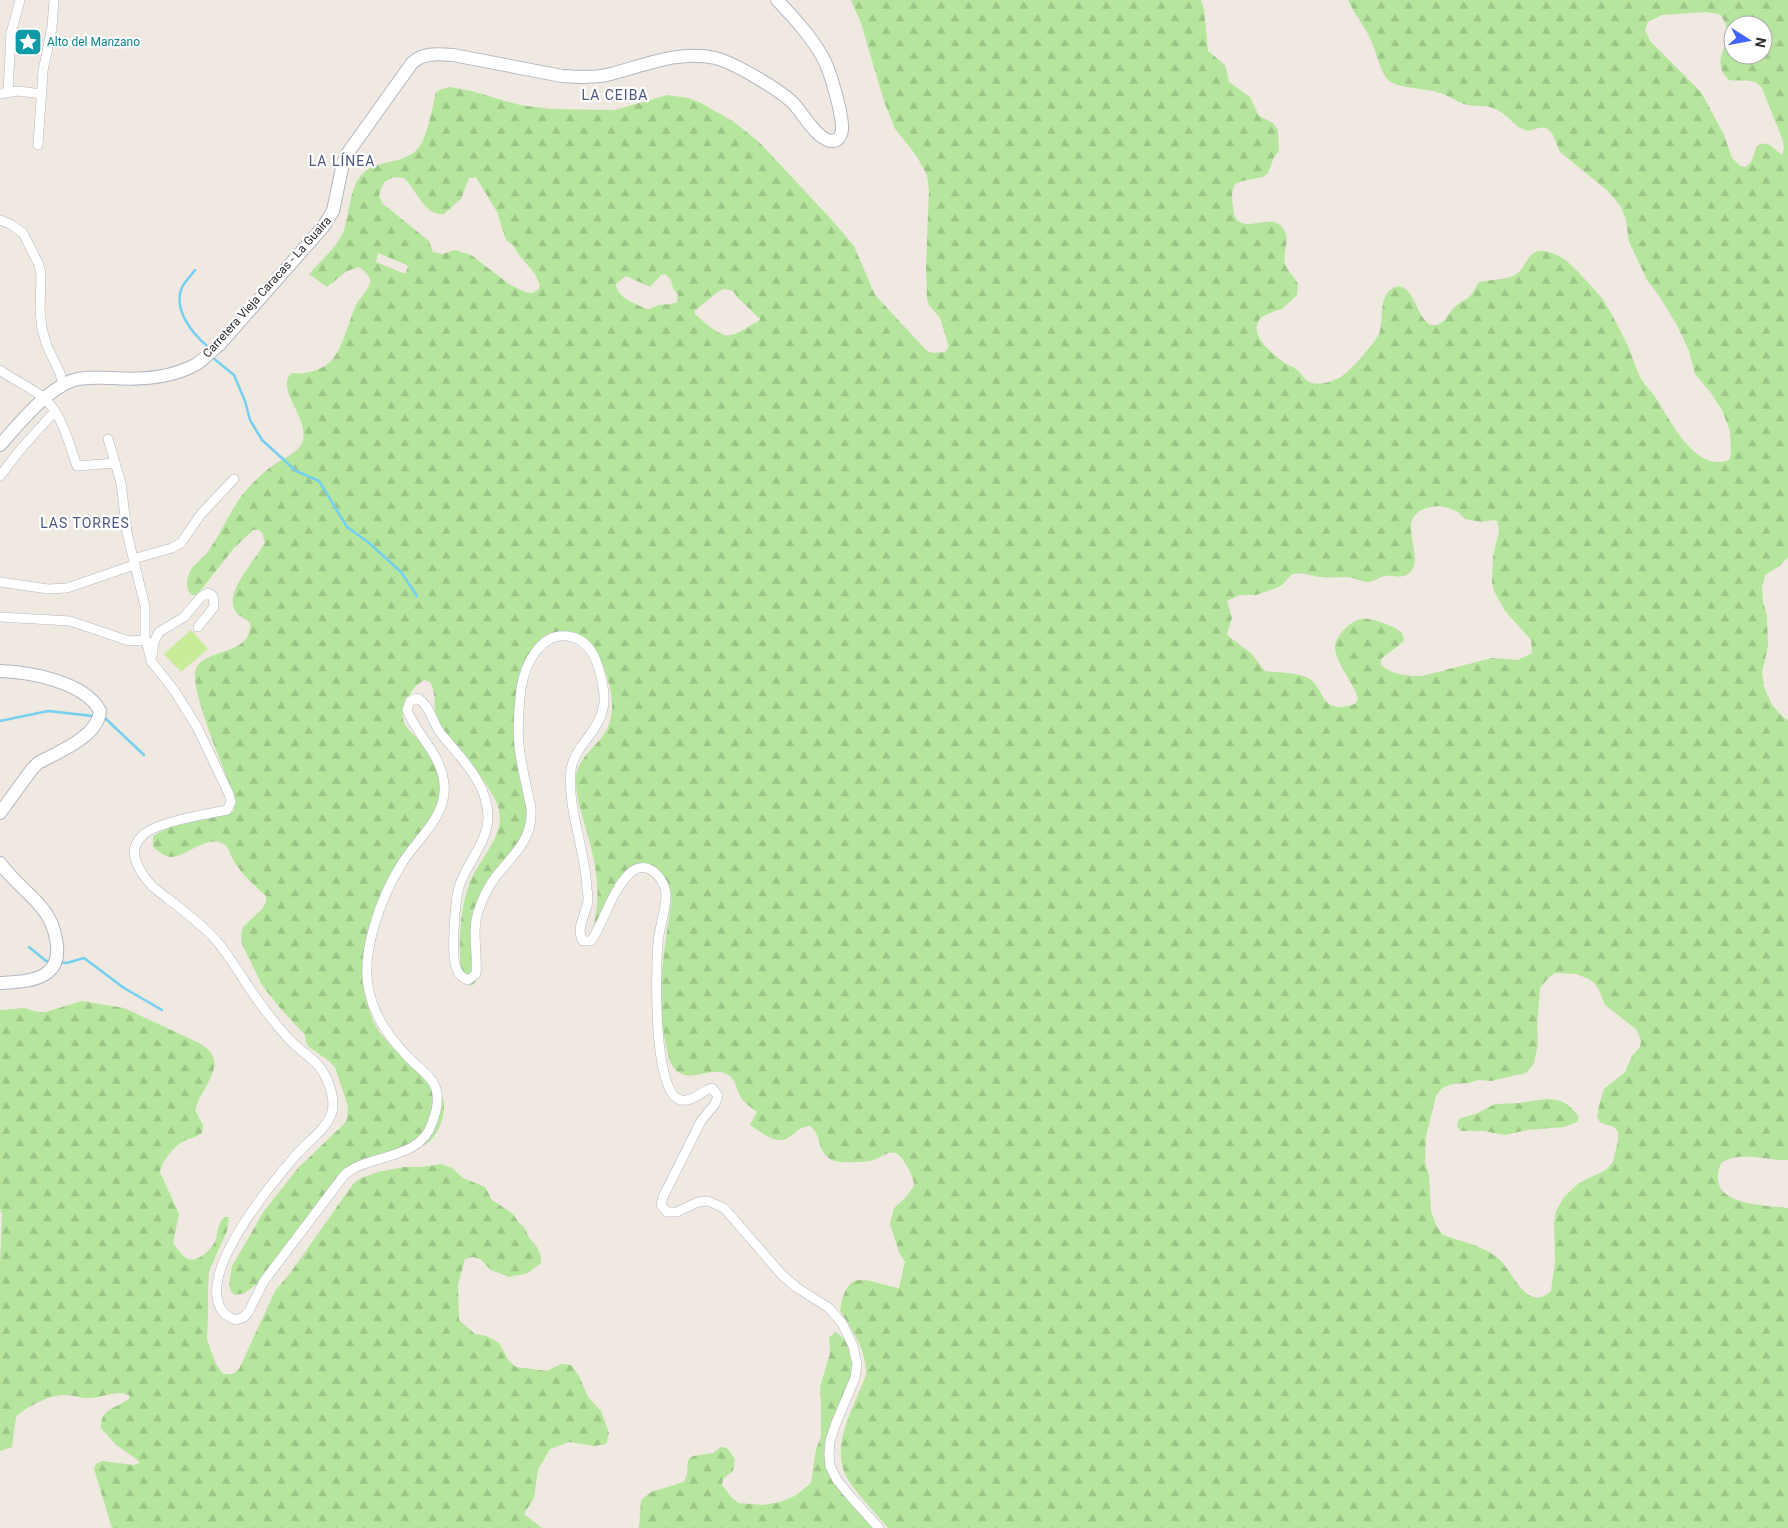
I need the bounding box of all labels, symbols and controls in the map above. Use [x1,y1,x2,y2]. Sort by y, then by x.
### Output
north arrow [1723,15,1773,65]
place icon: Alto del Manzano [13,27,43,57]
place label: Alto del Manzano [47,35,140,49]
text: N [1752,36,1770,49]
district label: LA CEIBA [581,87,649,103]
district label: LA LÍNEA [309,152,375,169]
street label: Carretera Vieja Caracas - La Guaira [200,214,334,360]
district label: LAS TORRES [40,515,130,531]

